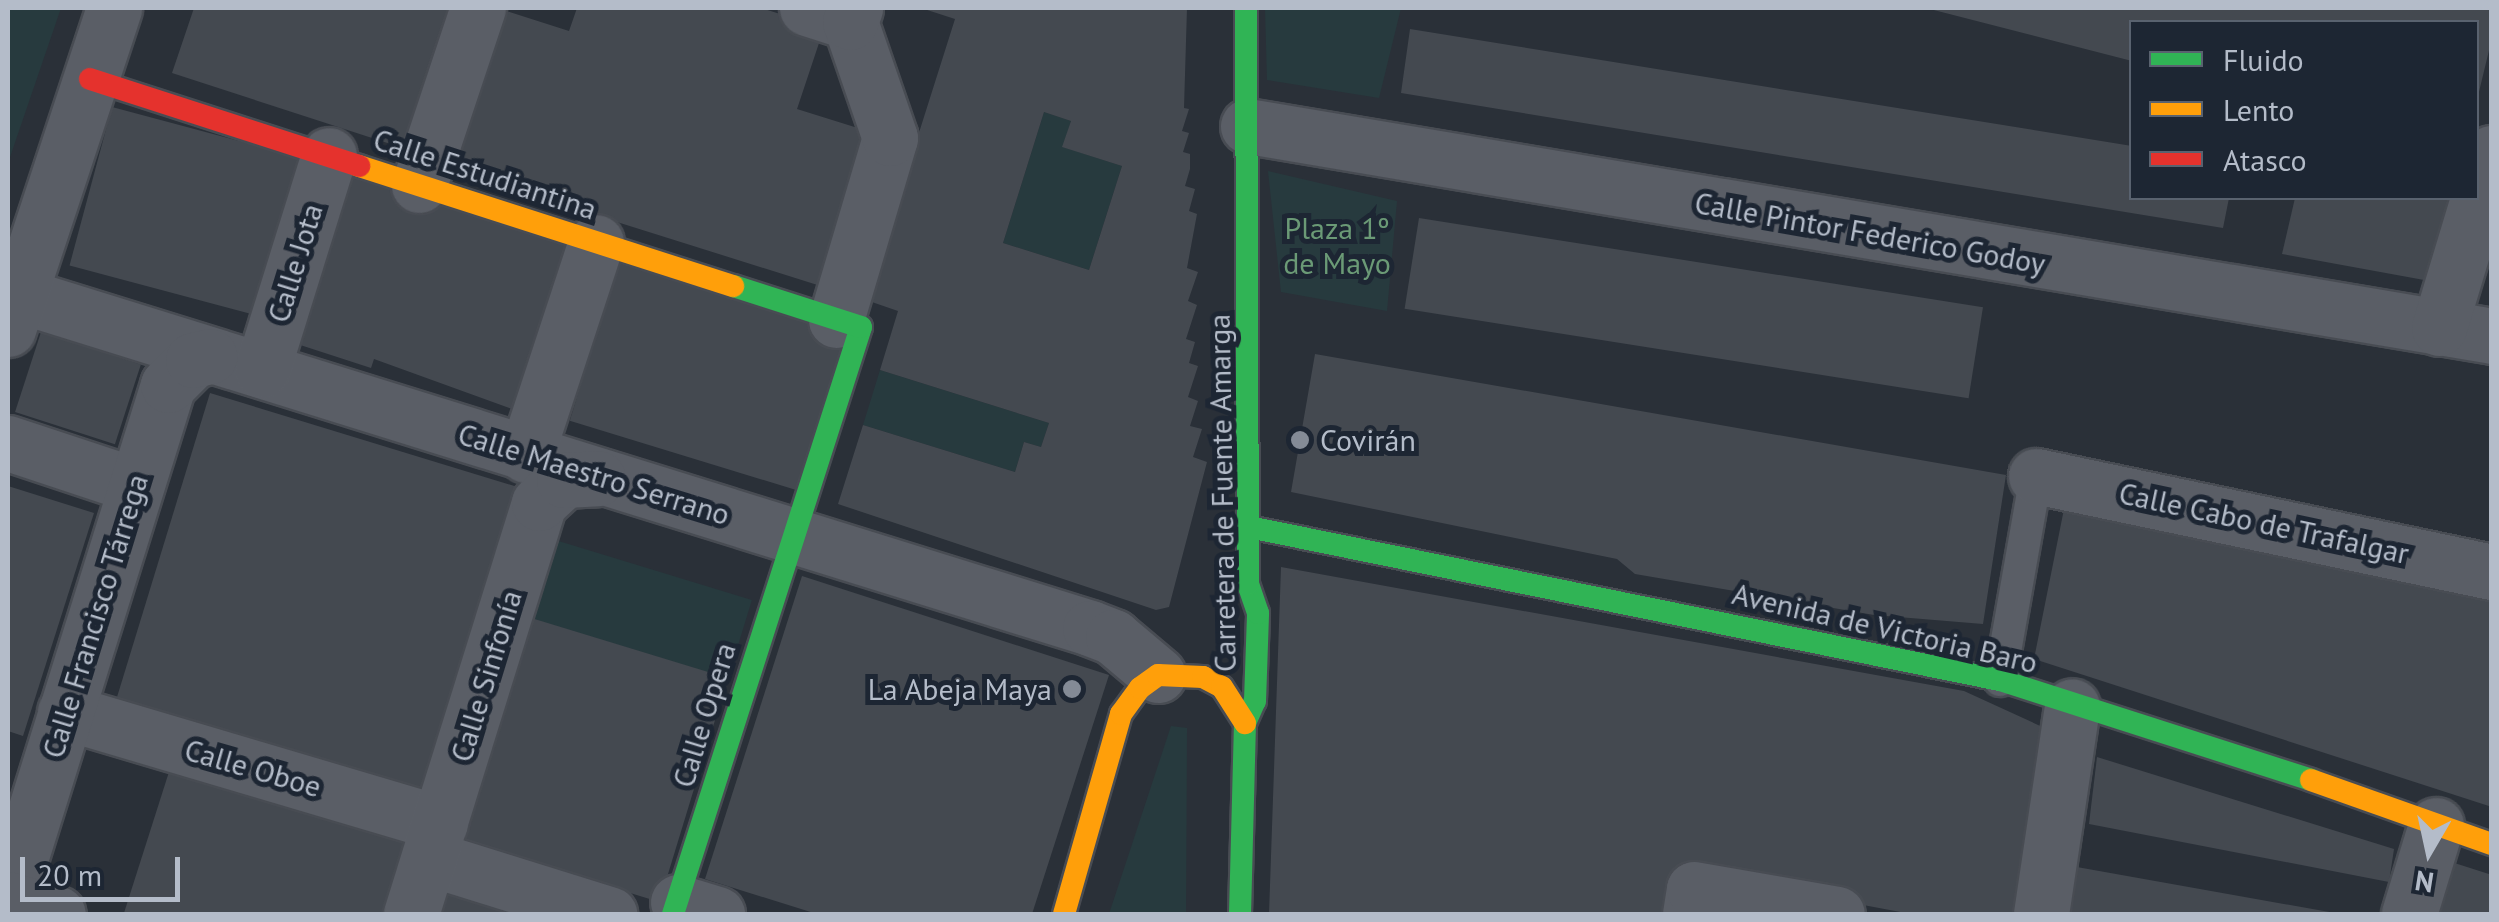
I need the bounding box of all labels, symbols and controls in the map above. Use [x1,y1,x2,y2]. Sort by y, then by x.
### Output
legend [2129,20,2479,200]
text: Fluido [2223,40,2304,79]
text: Lento [2223,90,2294,129]
street label: Calle Estudiantina [369,121,601,227]
text: Atasco [2223,140,2307,179]
street label: Calle Pintor Federico Godoy [1692,184,2048,282]
street label: Calle Jota [260,199,330,327]
park label: Plaza 1º de Mayo [1283,210,1391,280]
street label: Carretera de Fuente Amarga [1201,313,1243,673]
street label: Calle Maestro Serrano [454,416,734,532]
place label: Covirán [1320,422,1416,458]
marker: Covirán [1289,429,1311,451]
street label: Calle Francisco Tárrega [35,469,155,763]
street label: Calle Cabo de Trafalgar [2115,475,2413,571]
street label: Avenida de Victoria Baro [1728,575,2042,681]
street label: Calle Sinfonía [443,586,529,766]
street label: Calle Opera [665,638,743,792]
place label: La Abeja Maya [867,671,1052,707]
marker: La Abeja Maya [1061,678,1083,700]
street label: Calle Oboe [181,731,325,805]
north arrow [2379,802,2479,902]
scale bar [25,837,185,899]
text: 20 m [37,855,102,894]
text: N [2412,862,2436,902]

